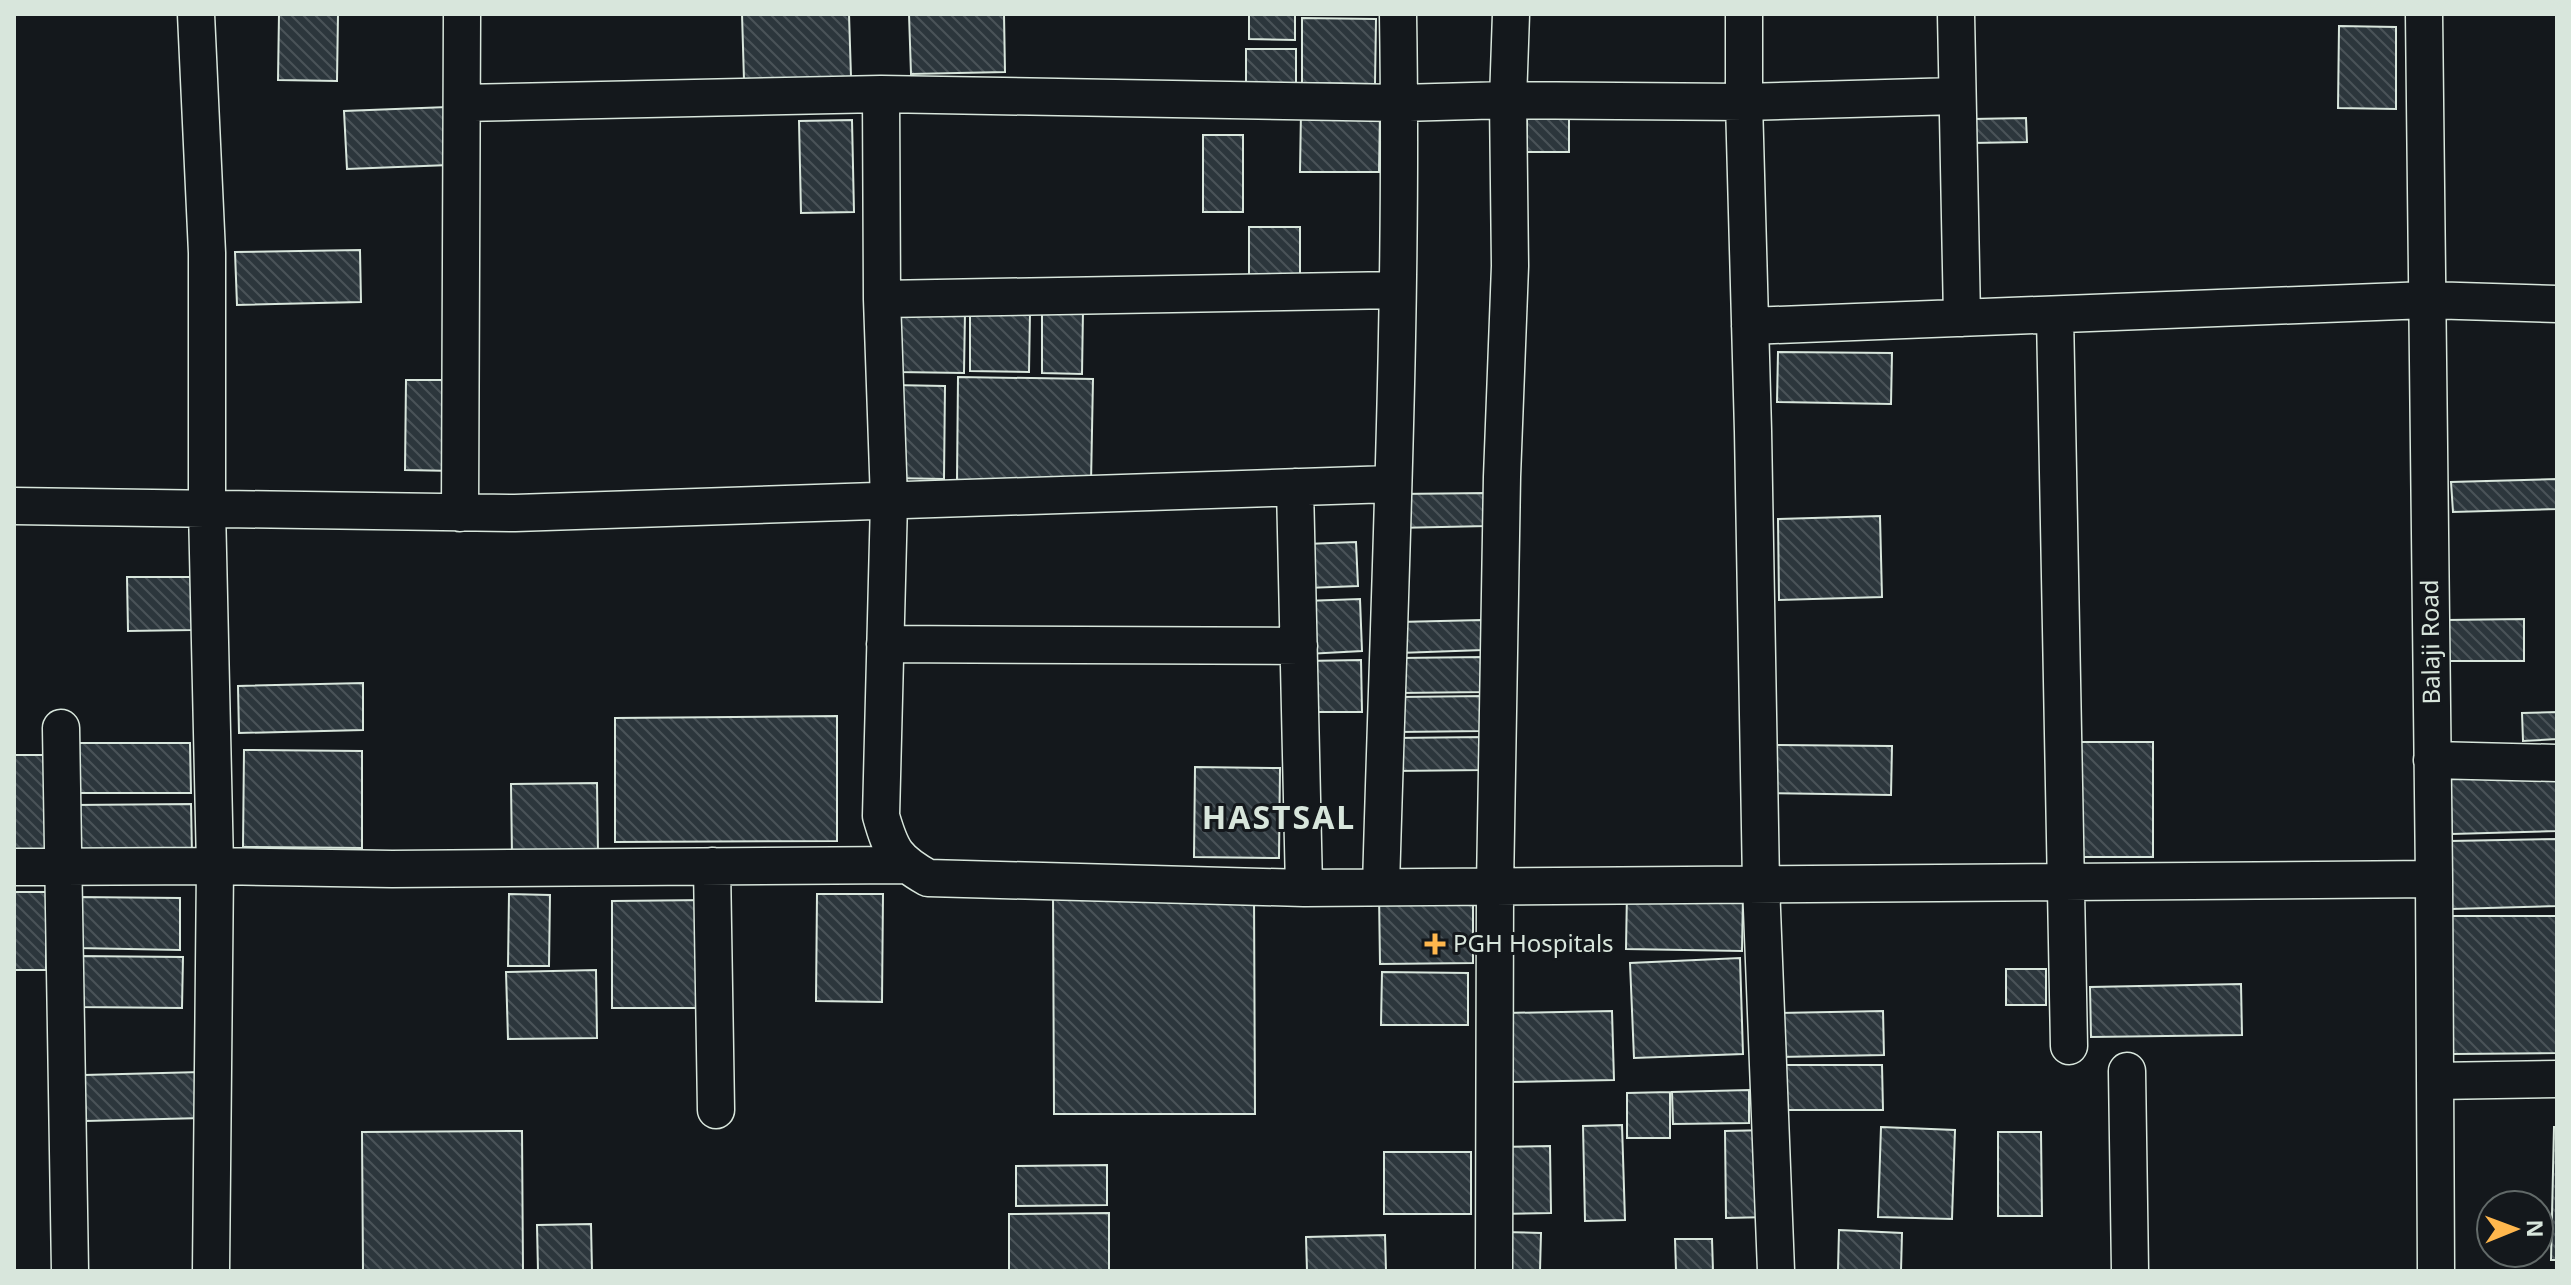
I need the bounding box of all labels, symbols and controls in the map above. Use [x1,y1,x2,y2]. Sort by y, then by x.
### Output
street label: Balaji Road [2412,579,2447,705]
district label: HASTSAL [1202,795,1356,838]
place label: PGH Hospitals [1453,926,1614,959]
marker: PGH Hospitals [1424,933,1446,955]
north arrow [2475,1189,2555,1269]
text: N [2521,1219,2551,1238]

